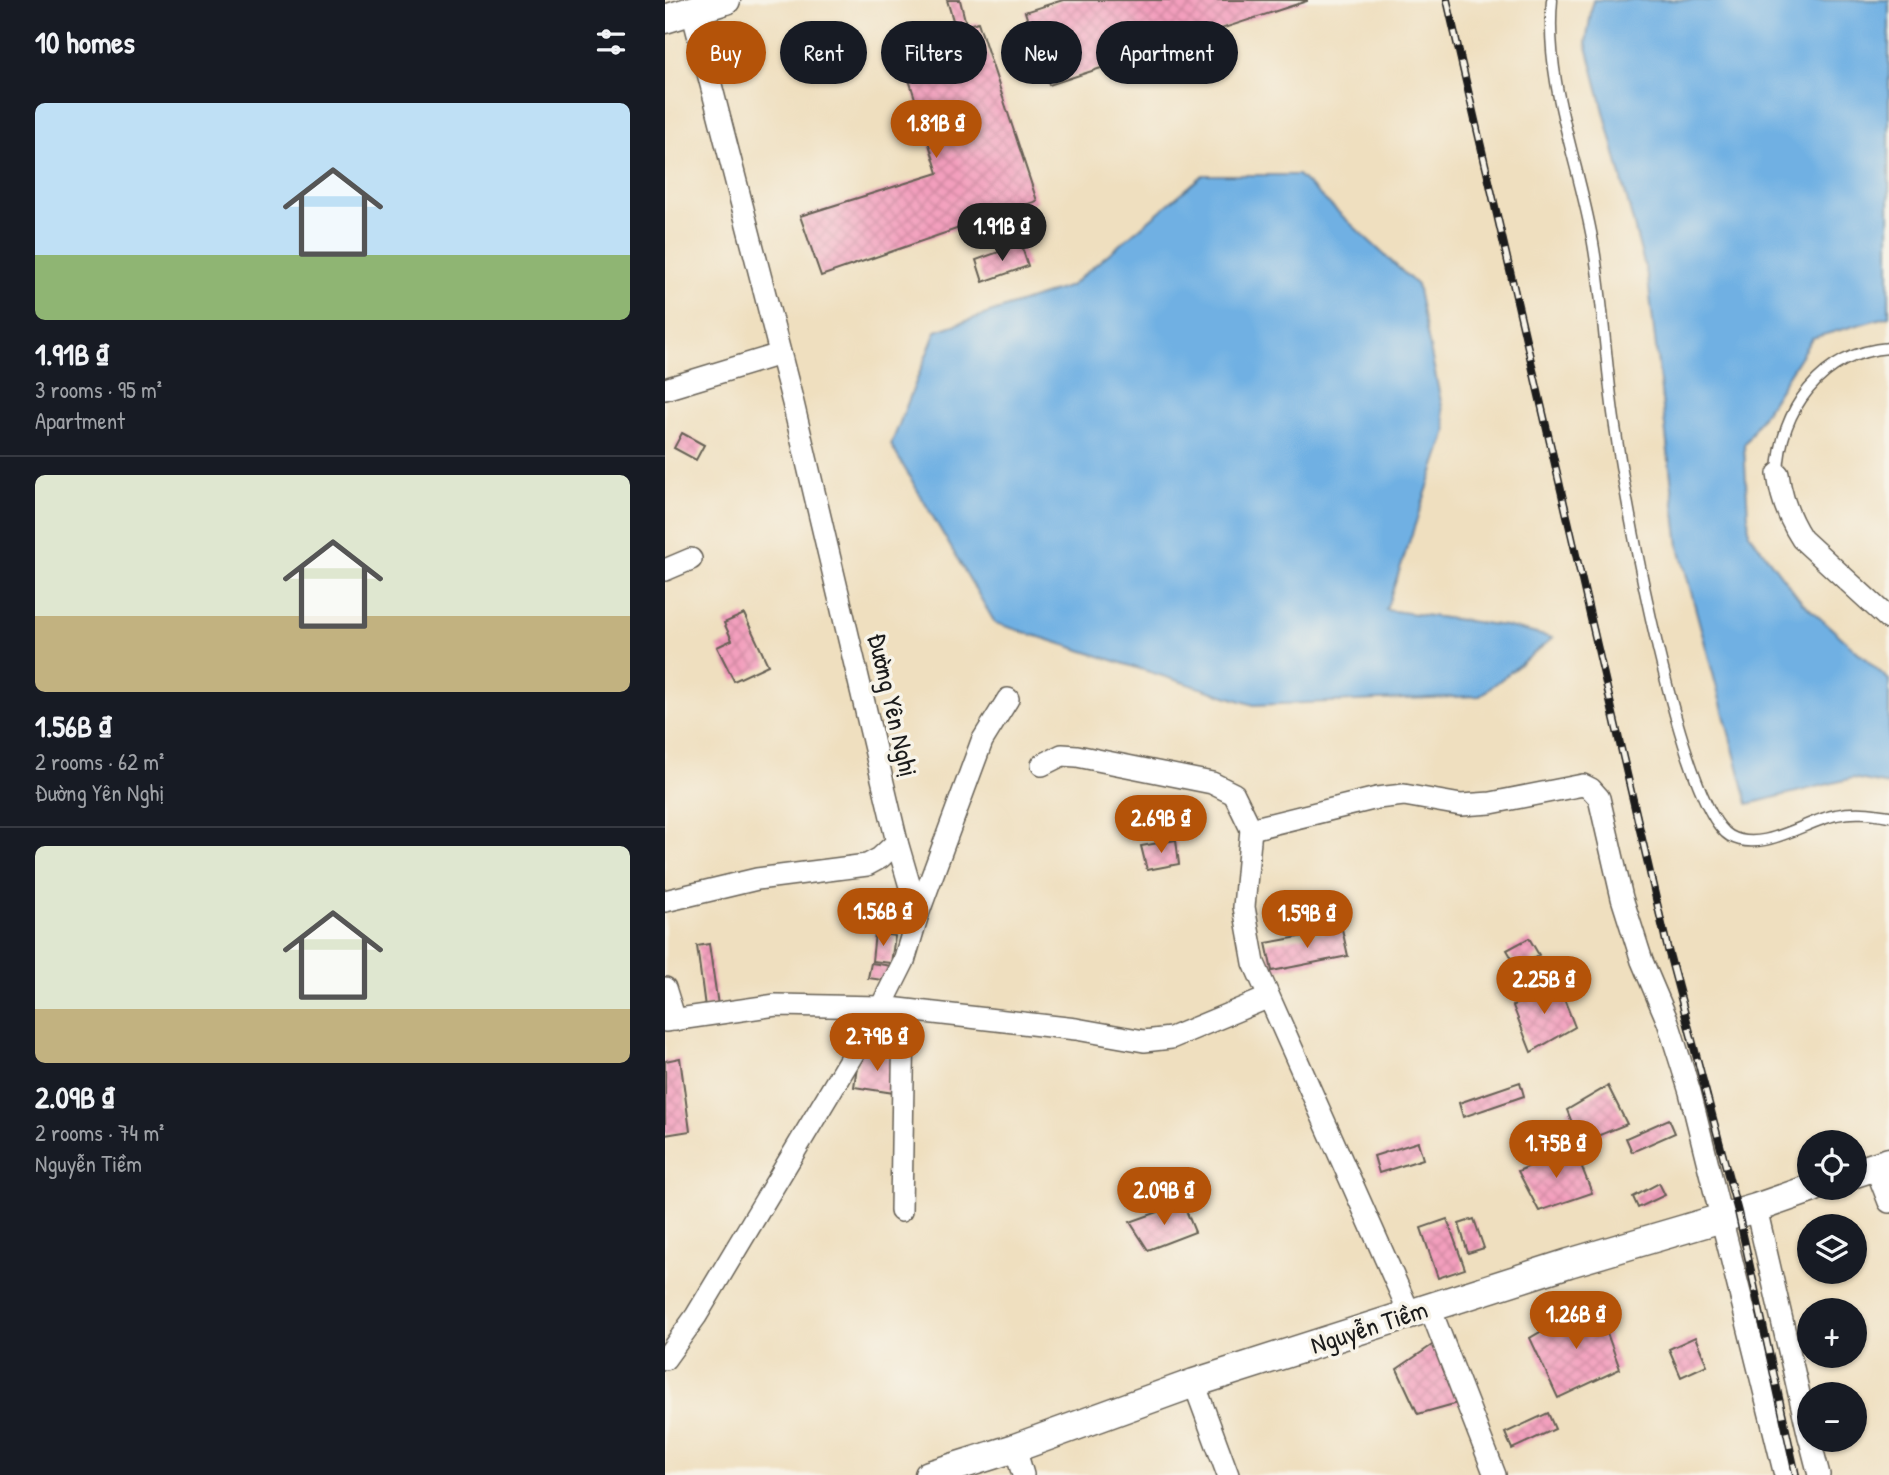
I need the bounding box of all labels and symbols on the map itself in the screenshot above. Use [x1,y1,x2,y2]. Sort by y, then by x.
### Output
pin: 1.81B ₫ [871,100,1001,160]
pin: 1.91B ₫ [937,204,1067,263]
street label: Đường Yên Nghị [860,630,927,780]
pin: 2.69B ₫ [1096,796,1226,855]
pin: 1.56B ₫ [818,888,948,948]
pin: 1.59B ₫ [1242,890,1372,950]
pin: 2.25B ₫ [1479,956,1609,1016]
pin: 2.79B ₫ [812,1014,942,1073]
pin: 1.75B ₫ [1491,1120,1621,1180]
pin: 2.09B ₫ [1099,1168,1229,1227]
street label: Nguyễn Tiềm [1306,1291,1432,1362]
pin: 1.26B ₫ [1511,1292,1641,1351]

